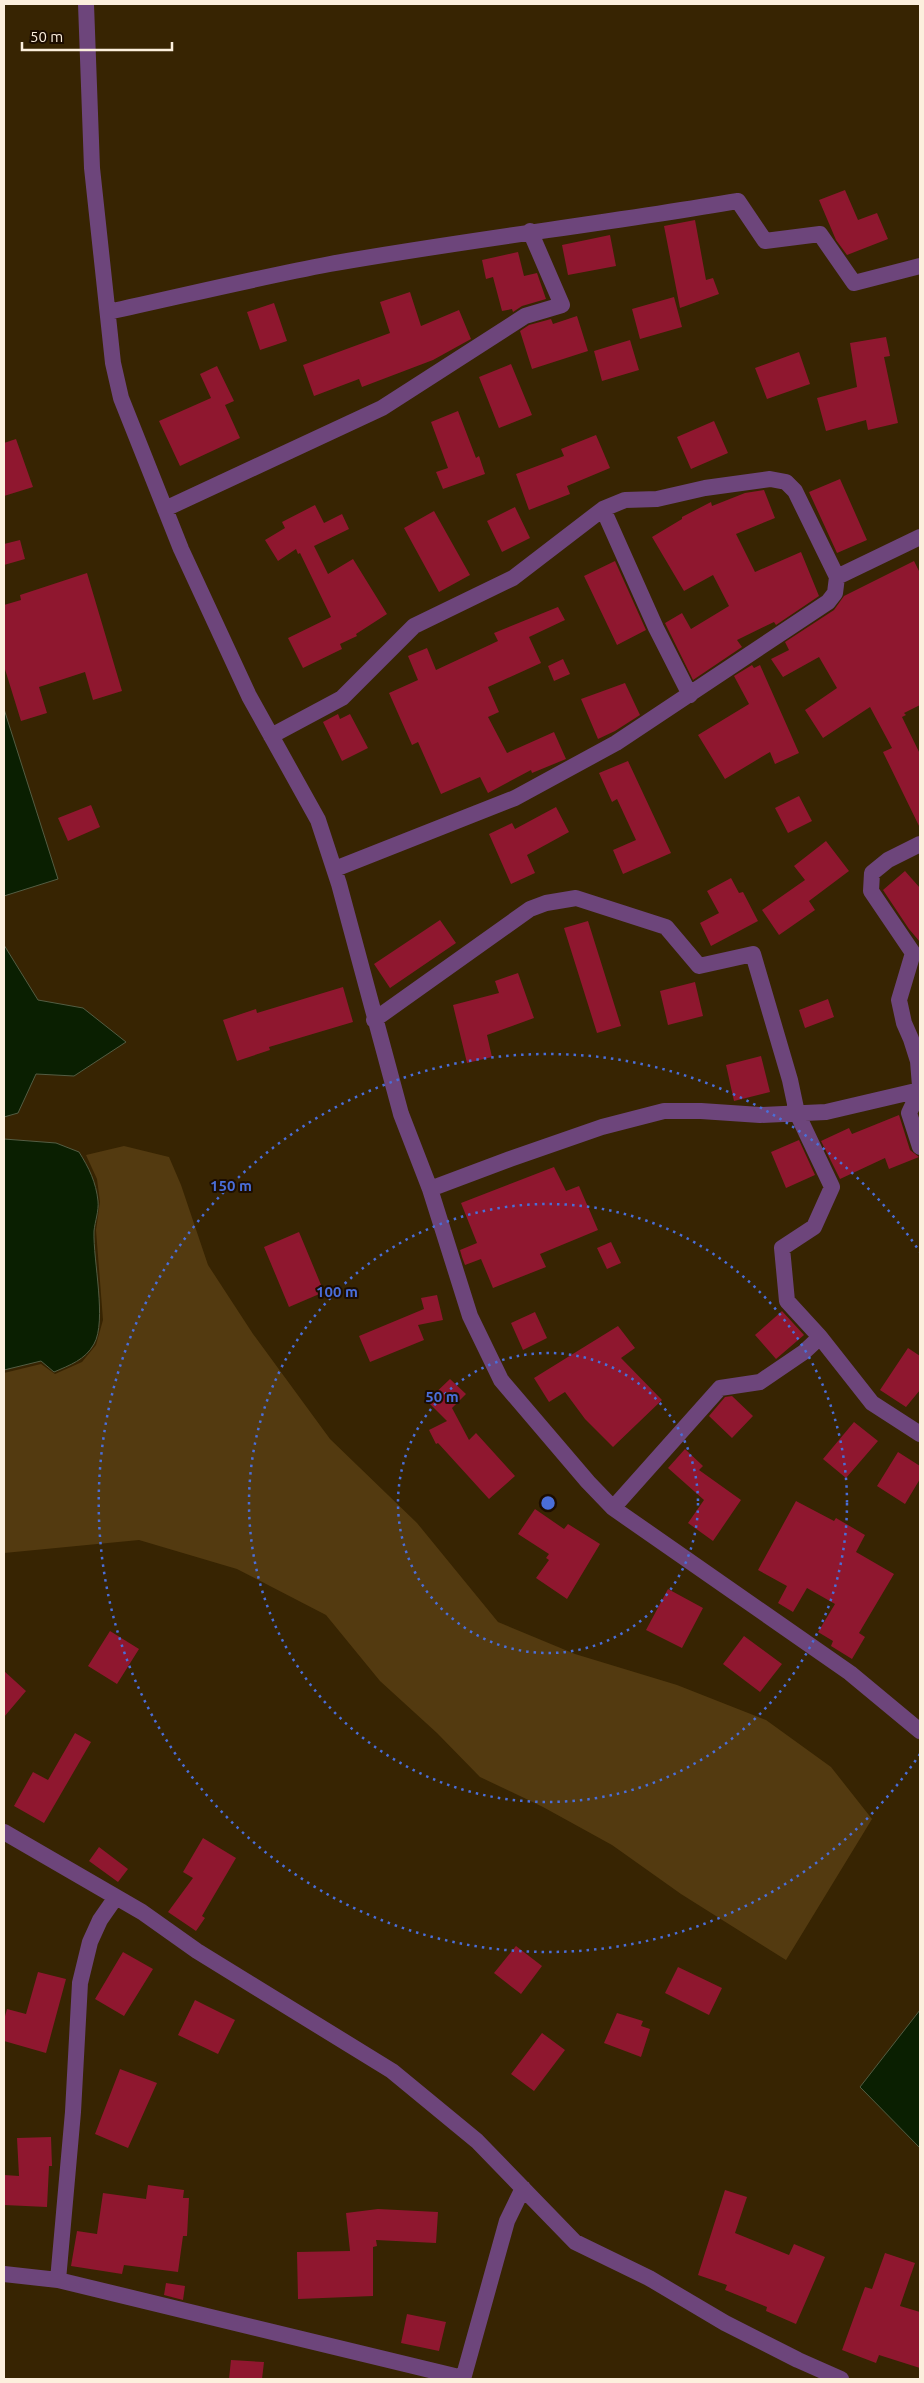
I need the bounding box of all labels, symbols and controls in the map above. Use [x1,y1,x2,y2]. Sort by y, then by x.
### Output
scale bar [22,20,172,52]
text: 50 m [30,28,63,45]
text: 150 m [210,1177,252,1194]
text: 100 m [316,1283,358,1300]
text: 50 m [425,1388,459,1405]
centre of rings [539,1494,557,1512]

